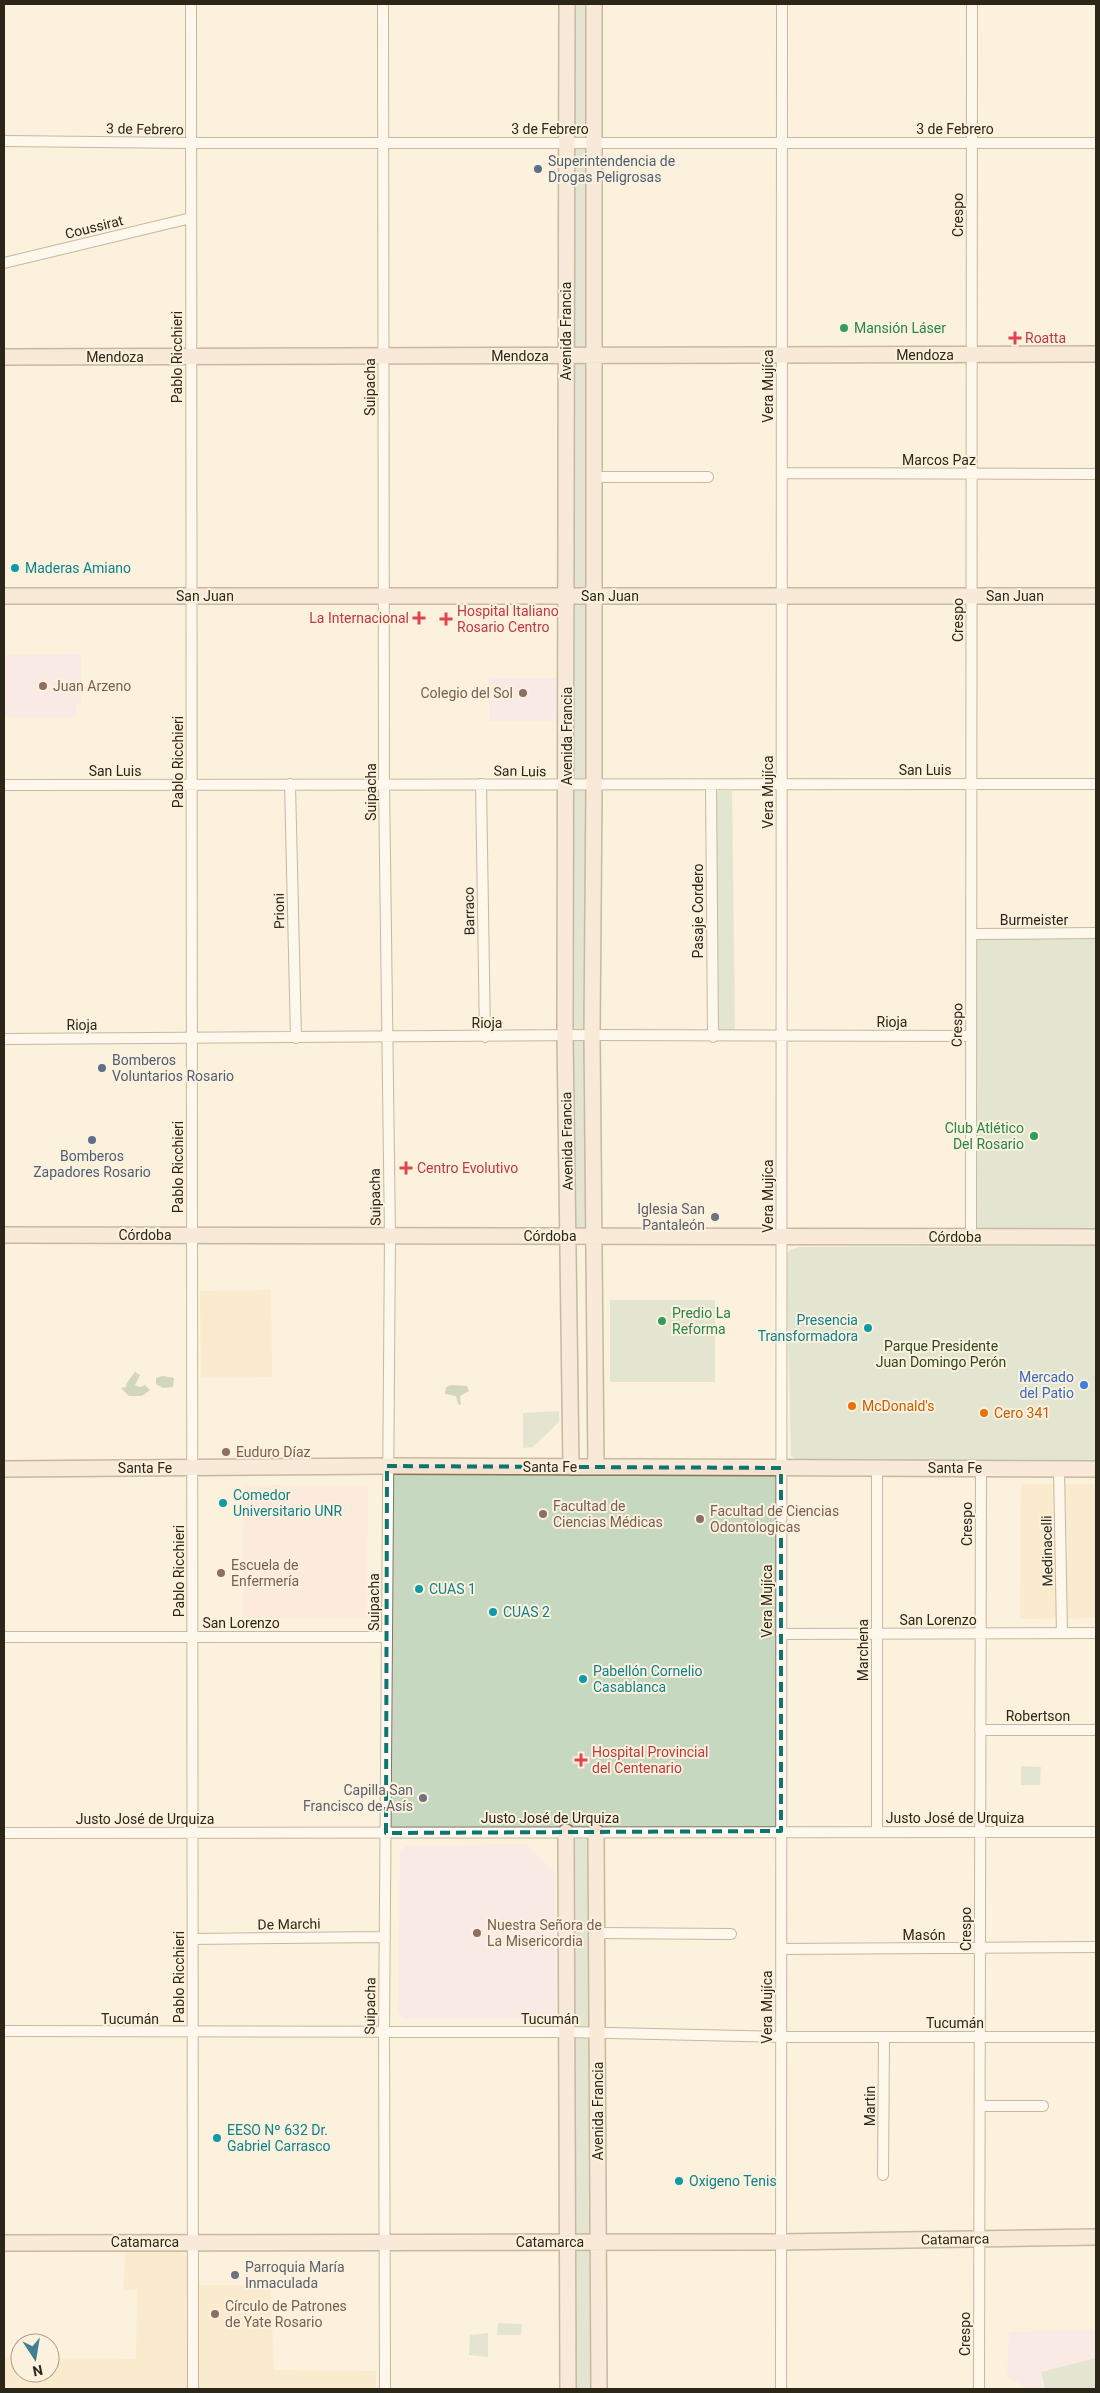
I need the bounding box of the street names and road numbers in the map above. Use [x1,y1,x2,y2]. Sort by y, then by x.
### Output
street label: 3 de Febrero [106,120,184,138]
street label: 3 de Febrero [511,121,589,137]
street label: 3 de Febrero [916,121,994,137]
street label: Crespo [950,193,966,237]
street label: Coussirat [63,212,125,242]
street label: Avenida Francia [558,282,574,380]
street label: Pablo Ricchieri [169,311,185,403]
street label: Mendoza [896,347,954,363]
street label: Mendoza [491,348,549,364]
street label: Mendoza [86,349,144,365]
street label: Vera Mujíca [760,349,776,423]
street label: Suipacha [362,358,378,416]
street label: Marcos Paz [902,452,976,468]
street label: San Juan [176,588,234,604]
street label: San Juan [581,588,639,604]
street label: San Juan [986,588,1044,604]
street label: Crespo [950,598,966,642]
street label: Avenida Francia [559,687,575,785]
street label: Pablo Ricchieri [170,716,186,808]
street label: Vera Mujíca [760,755,776,829]
street label: San Luis [899,762,951,778]
street label: San Luis [89,763,141,779]
street label: Suipacha [363,763,379,821]
street label: San Luis [494,763,546,779]
street label: Pasaje Cordero [690,863,706,959]
street label: Barraco [461,887,477,935]
street label: Prioni [271,893,287,929]
street label: Burmeister [1000,912,1068,928]
street label: Crespo [949,1003,965,1047]
street label: Rioja [877,1014,907,1030]
street label: Rioja [472,1015,502,1031]
street label: Rioja [67,1017,97,1033]
street label: Avenida Francia [558,1091,576,1191]
street label: Pablo Ricchieri [170,1121,186,1213]
street label: Vera Mujíca [760,1159,776,1233]
street label: Suipacha [366,1168,384,1226]
street label: Córdoba [118,1227,172,1243]
street label: Córdoba [523,1228,577,1244]
street label: Córdoba [928,1229,982,1245]
street label: Santa Fe [523,1459,577,1475]
street label: Santa Fe [118,1460,172,1476]
street label: Santa Fe [928,1460,982,1476]
street label: Crespo [959,1502,975,1546]
street label: Medinacelli [1038,1515,1056,1587]
street label: Pablo Ricchieri [171,1525,187,1617]
street label: Vera Mujíca [759,1564,775,1638]
street label: Suipacha [366,1573,382,1631]
street label: San Lorenzo [899,1612,977,1628]
street label: San Lorenzo [202,1615,280,1631]
street label: Marchena [855,1619,871,1681]
street label: Robertson [1006,1708,1070,1724]
street label: Justo José de Urquiza [481,1810,619,1826]
street label: Justo José de Urquiza [886,1810,1024,1826]
street label: Justo José de Urquiza [76,1811,214,1827]
street label: Crespo [958,1907,974,1951]
street label: De Marchi [257,1915,321,1933]
street label: Masón [903,1927,945,1943]
street label: Pablo Ricchieri [171,1931,187,2023]
street label: Vera Mujíca [759,1970,775,2044]
street label: Suipacha [361,1977,379,2035]
street label: Tucumán [101,2011,159,2027]
street label: Tucumán [521,2011,579,2027]
street label: Tucumán [926,2015,984,2031]
street label: Avenida Francia [590,2062,606,2160]
street label: Martin [862,2086,878,2126]
street label: Catamarca [921,2230,989,2248]
street label: Catamarca [111,2234,179,2250]
street label: Catamarca [516,2234,584,2250]
street label: Crespo [957,2312,973,2356]

